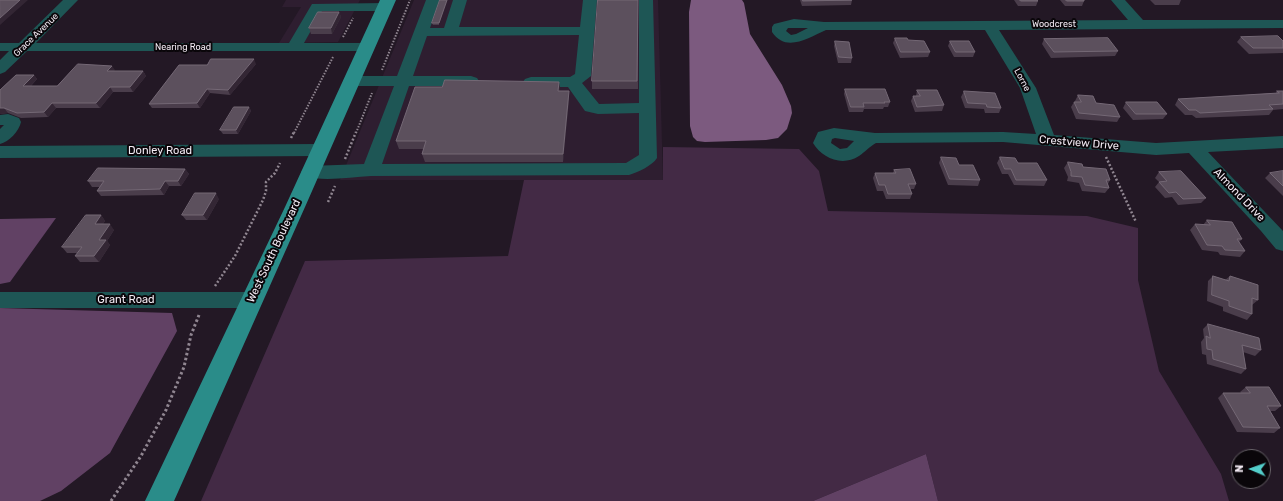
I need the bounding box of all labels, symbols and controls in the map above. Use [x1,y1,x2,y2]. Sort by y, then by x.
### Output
street label: Grace Avenue [11,11,61,59]
street label: Woodcrest [1032,19,1076,29]
street label: Nearing Road [155,42,211,52]
street label: Lorne [1012,67,1032,93]
street label: Crestview Drive [1038,133,1120,153]
street label: Donley Road [128,144,192,158]
street label: Almond Drive [1210,166,1268,224]
street label: West South Boulevard [244,197,304,305]
street label: Grant Road [97,293,155,307]
north arrow [1231,449,1271,489]
text: N [1233,464,1246,473]

